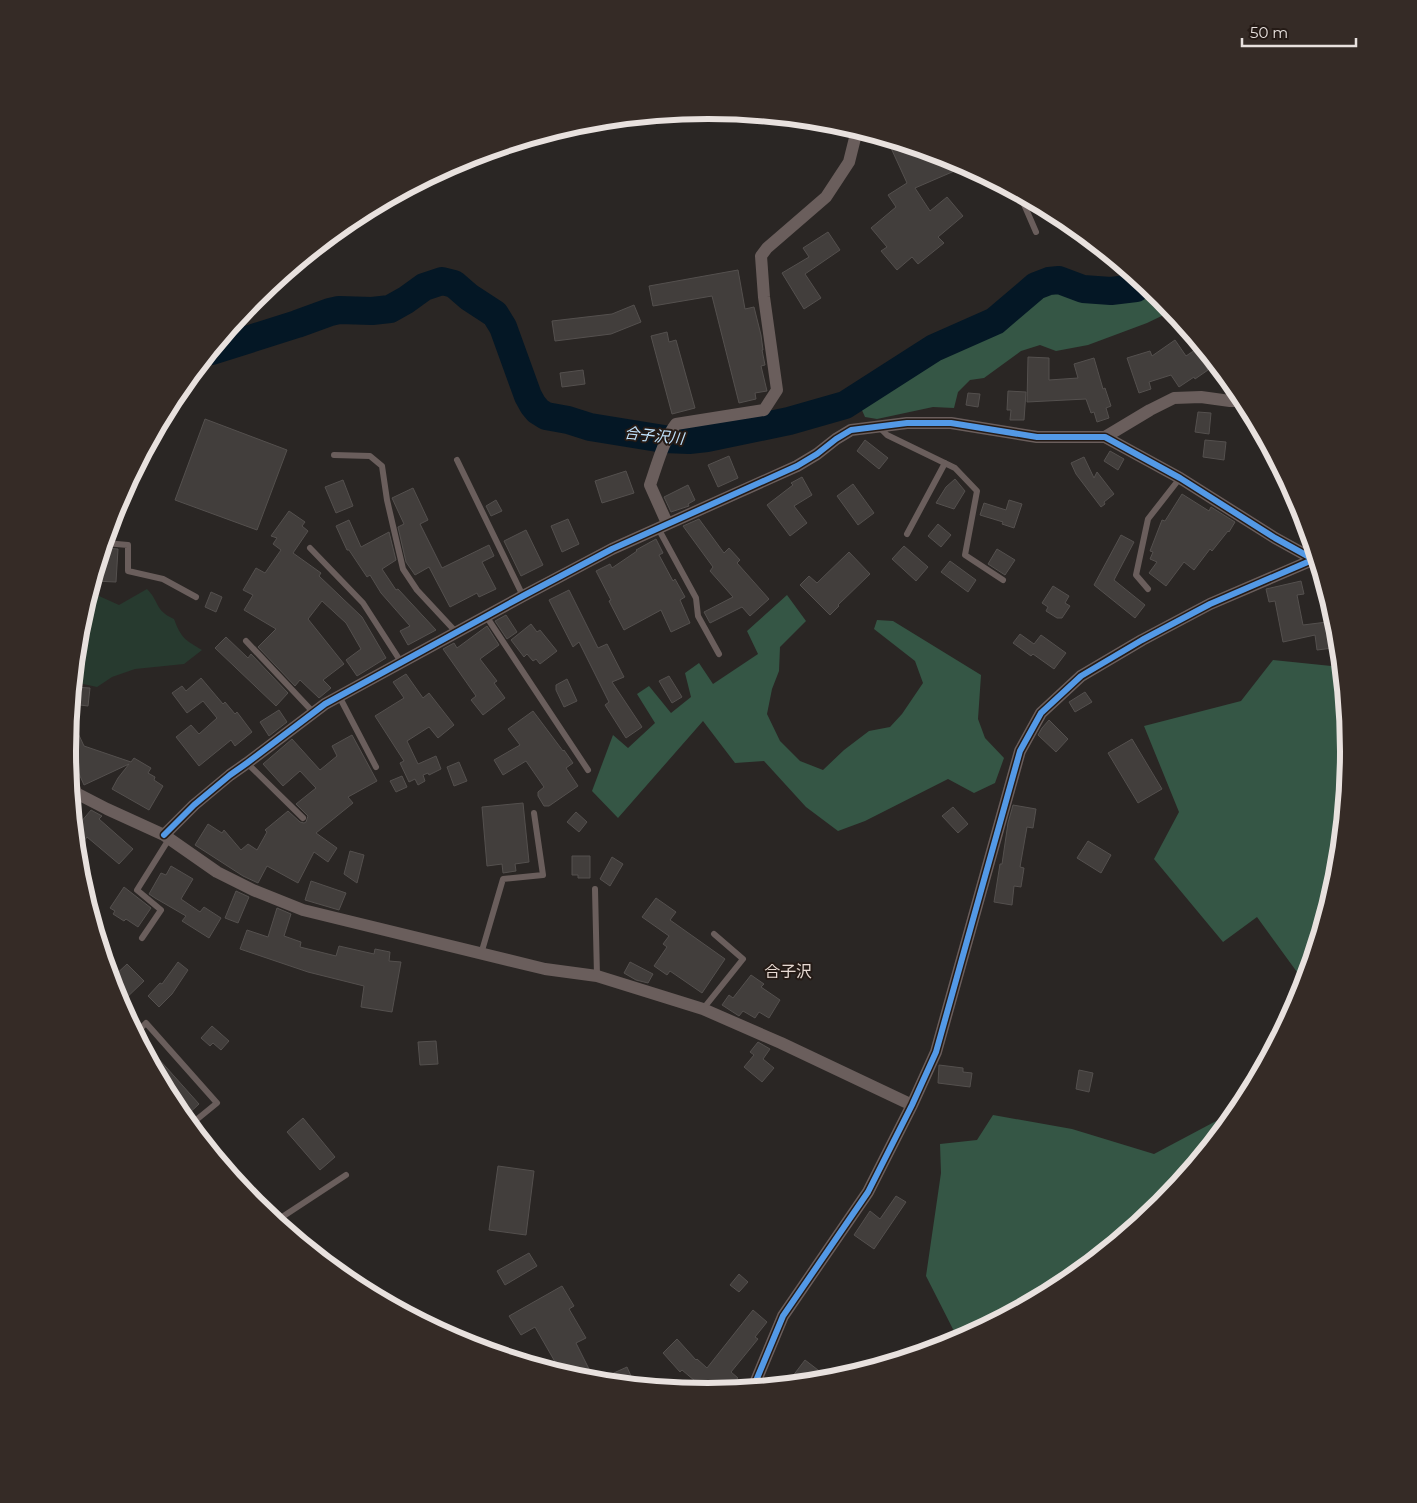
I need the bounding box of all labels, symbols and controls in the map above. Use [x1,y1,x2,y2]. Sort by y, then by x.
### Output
scale bar [1242,15,1356,47]
text: 50 m [1250,23,1288,42]
water label: 合子沢川 [623,423,687,448]
district label: 合子沢 [764,962,812,981]

